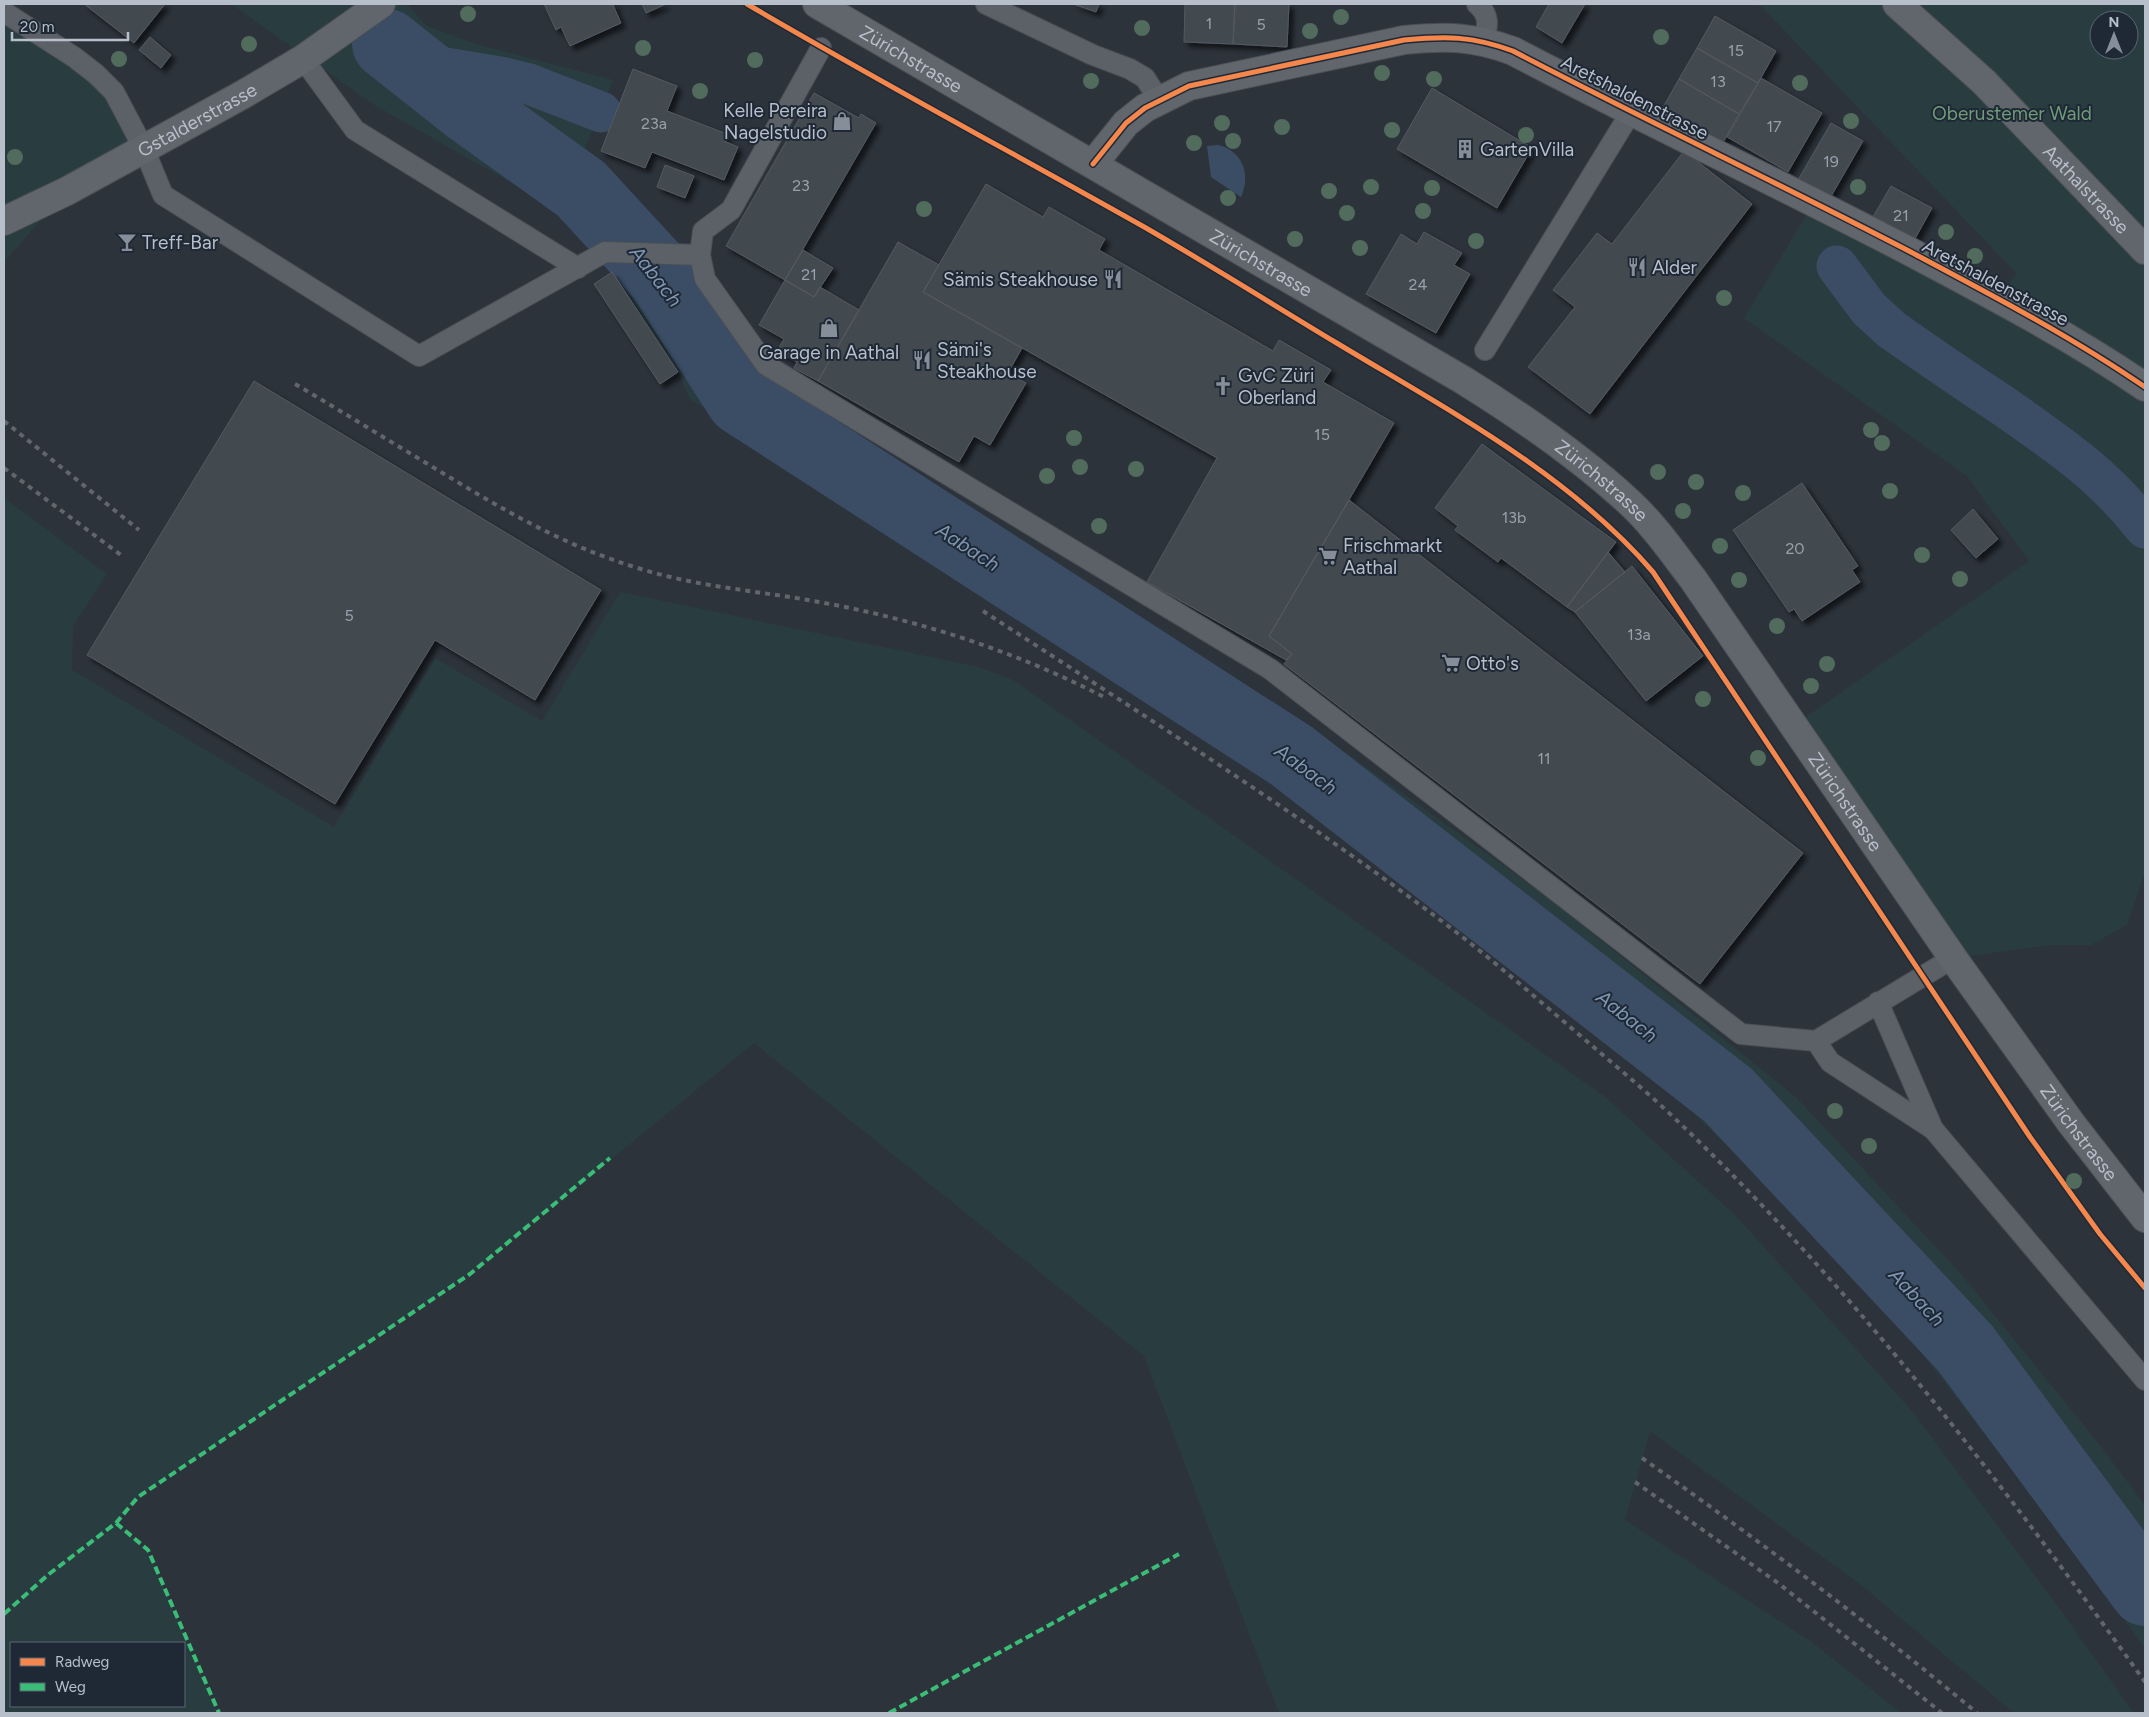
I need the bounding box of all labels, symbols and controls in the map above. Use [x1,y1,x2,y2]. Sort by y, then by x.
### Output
scale bar [12,10,129,42]
north arrow [2089,10,2139,60]
house number: 1 [1206,14,1212,33]
text: N [2109,14,2119,31]
house number: 5 [1256,15,1266,34]
text: 20 m [20,18,54,36]
street label: Zürichstrasse [856,20,966,98]
house number: 15 [1728,41,1744,60]
street label: Aretshaldenstrasse [1557,50,1712,145]
house number: 13 [1710,72,1726,91]
street label: Gstalderstrasse [134,78,261,162]
place label: Kelle Pereira Nagelstudio [723,99,827,144]
park label: Oberustemer Wald [1932,102,2092,125]
shop icon: Kelle Pereira Nagelstudio [831,110,853,132]
house number: 23a [641,114,667,133]
house number: 17 [1766,117,1782,136]
building icon: GartenVilla [1454,138,1476,160]
place label: GartenVilla [1480,138,1574,161]
street label: Aathalstrasse [2038,140,2134,239]
house number: 19 [1823,152,1839,171]
house number: 23 [792,176,810,195]
house number: 21 [1893,206,1909,225]
street label: Zürichstrasse [1206,224,1316,302]
bar icon: Treff-Bar [116,231,138,253]
place label: Treff-Bar [142,231,219,254]
street label: Aretshaldenstrasse [1919,234,2073,331]
water label: Aabach [624,240,687,311]
restaurant icon: Alder [1626,256,1648,278]
place label: Alder [1652,256,1698,279]
house number: 21 [801,265,817,284]
place label: Sämis Steakhouse [943,268,1098,291]
restaurant icon: Sämis Steakhouse [1102,268,1124,290]
house number: 24 [1409,275,1427,294]
shop icon: Garage in Aathal [818,317,840,339]
place label: Sämi's Steakhouse [937,338,1037,383]
place label: Garage in Aathal [759,341,899,364]
restaurant icon: Sämi's Steakhouse [911,349,933,371]
place label: GvC Züri Oberland [1238,364,1316,409]
church icon: GvC Züri Oberland [1212,375,1234,397]
house number: 15 [1314,425,1330,444]
street label: Zürichstrasse [1551,435,1653,526]
house number: 13b [1502,508,1526,527]
water label: Aabach [931,517,1004,576]
place label: Frischmarkt Aathal [1343,534,1442,579]
house number: 20 [1785,539,1805,558]
supermarket icon: Frischmarkt Aathal [1317,545,1339,567]
house number: 5 [344,606,354,625]
house number: 13a [1627,625,1651,644]
supermarket icon: Otto's [1440,652,1462,674]
place label: Otto's [1466,652,1519,675]
water label: Aabach [1270,738,1342,800]
street label: Zürichstrasse [1803,748,1887,856]
house number: 11 [1537,749,1551,768]
water label: Aabach [1591,984,1662,1047]
street label: Zürichstrasse [2035,1080,2123,1186]
water label: Aabach [1883,1262,1950,1331]
legend [10,1642,185,1707]
text: Radweg [55,1653,109,1671]
text: Weg [55,1678,86,1696]

